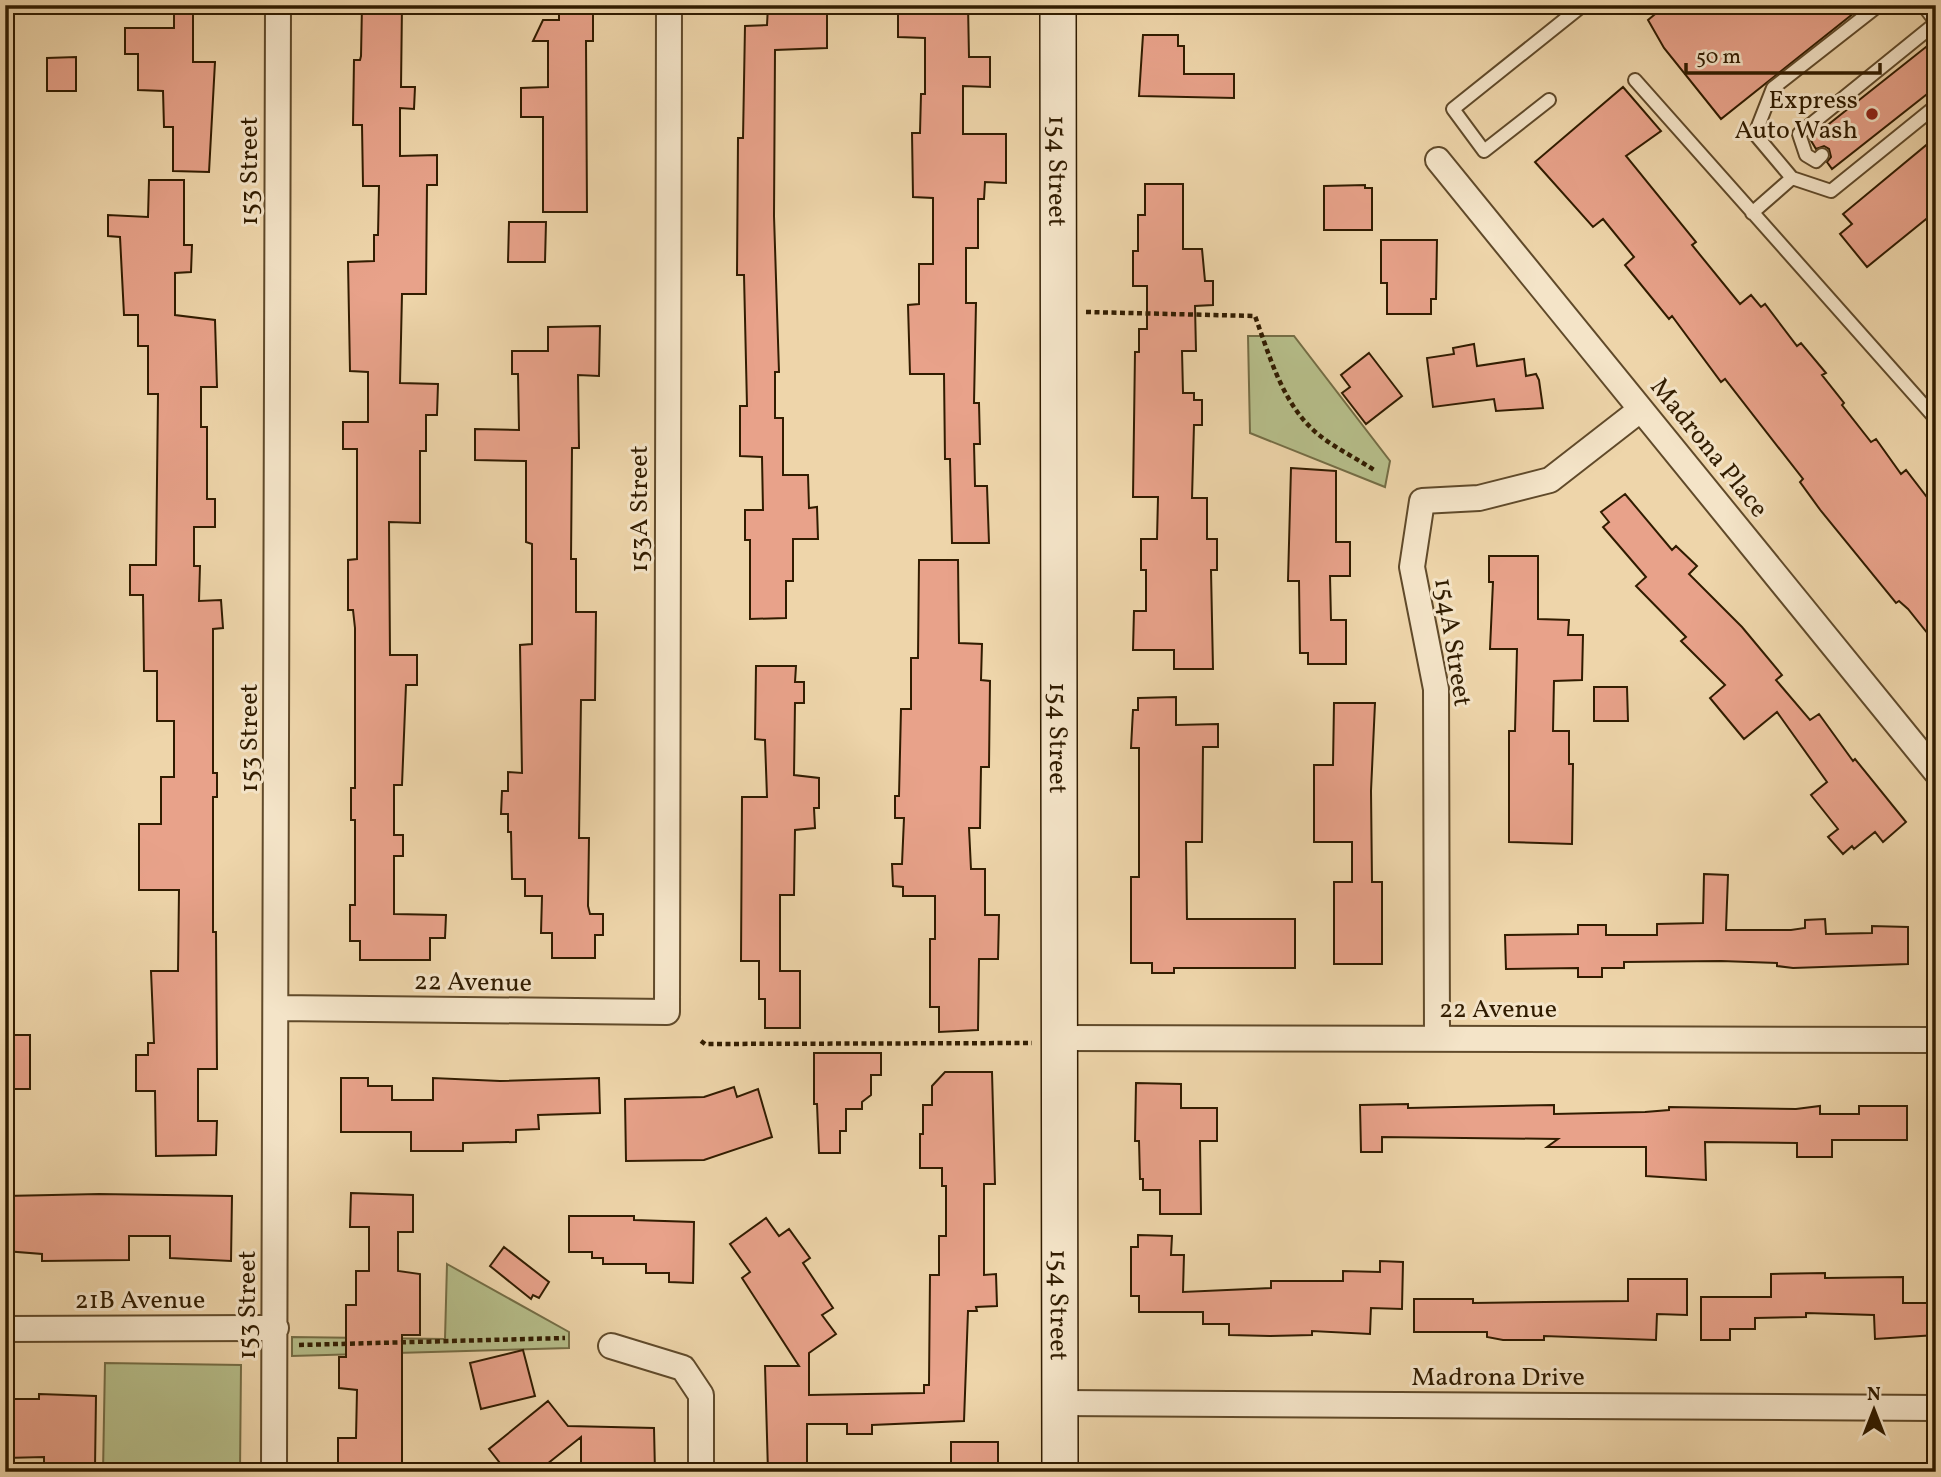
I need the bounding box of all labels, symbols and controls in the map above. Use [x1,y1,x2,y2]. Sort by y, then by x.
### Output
scale bar [1686,32,1880,76]
text: 50 m [1696,43,1741,72]
place label: Express Auto Wash [1735,83,1858,149]
marker: Express Auto Wash [1864,106,1880,122]
street label: 154 Street [1038,115,1074,227]
street label: 153 Street [232,116,268,226]
street label: Madrona Place [1641,371,1776,526]
street label: 153A Street [622,445,658,573]
street label: 154A Street [1424,575,1480,709]
street label: 154 Street [1039,682,1075,794]
street label: 153 Street [232,683,268,793]
street label: 22 Avenue [414,964,532,1002]
street label: 22 Avenue [1439,992,1557,1028]
street label: 154 Street [1040,1249,1076,1361]
street label: 153 Street [230,1250,266,1360]
street label: 21B Avenue [75,1283,205,1319]
street label: Madrona Drive [1411,1360,1585,1396]
north arrow [1840,1376,1910,1446]
text: N [1867,1382,1881,1408]

